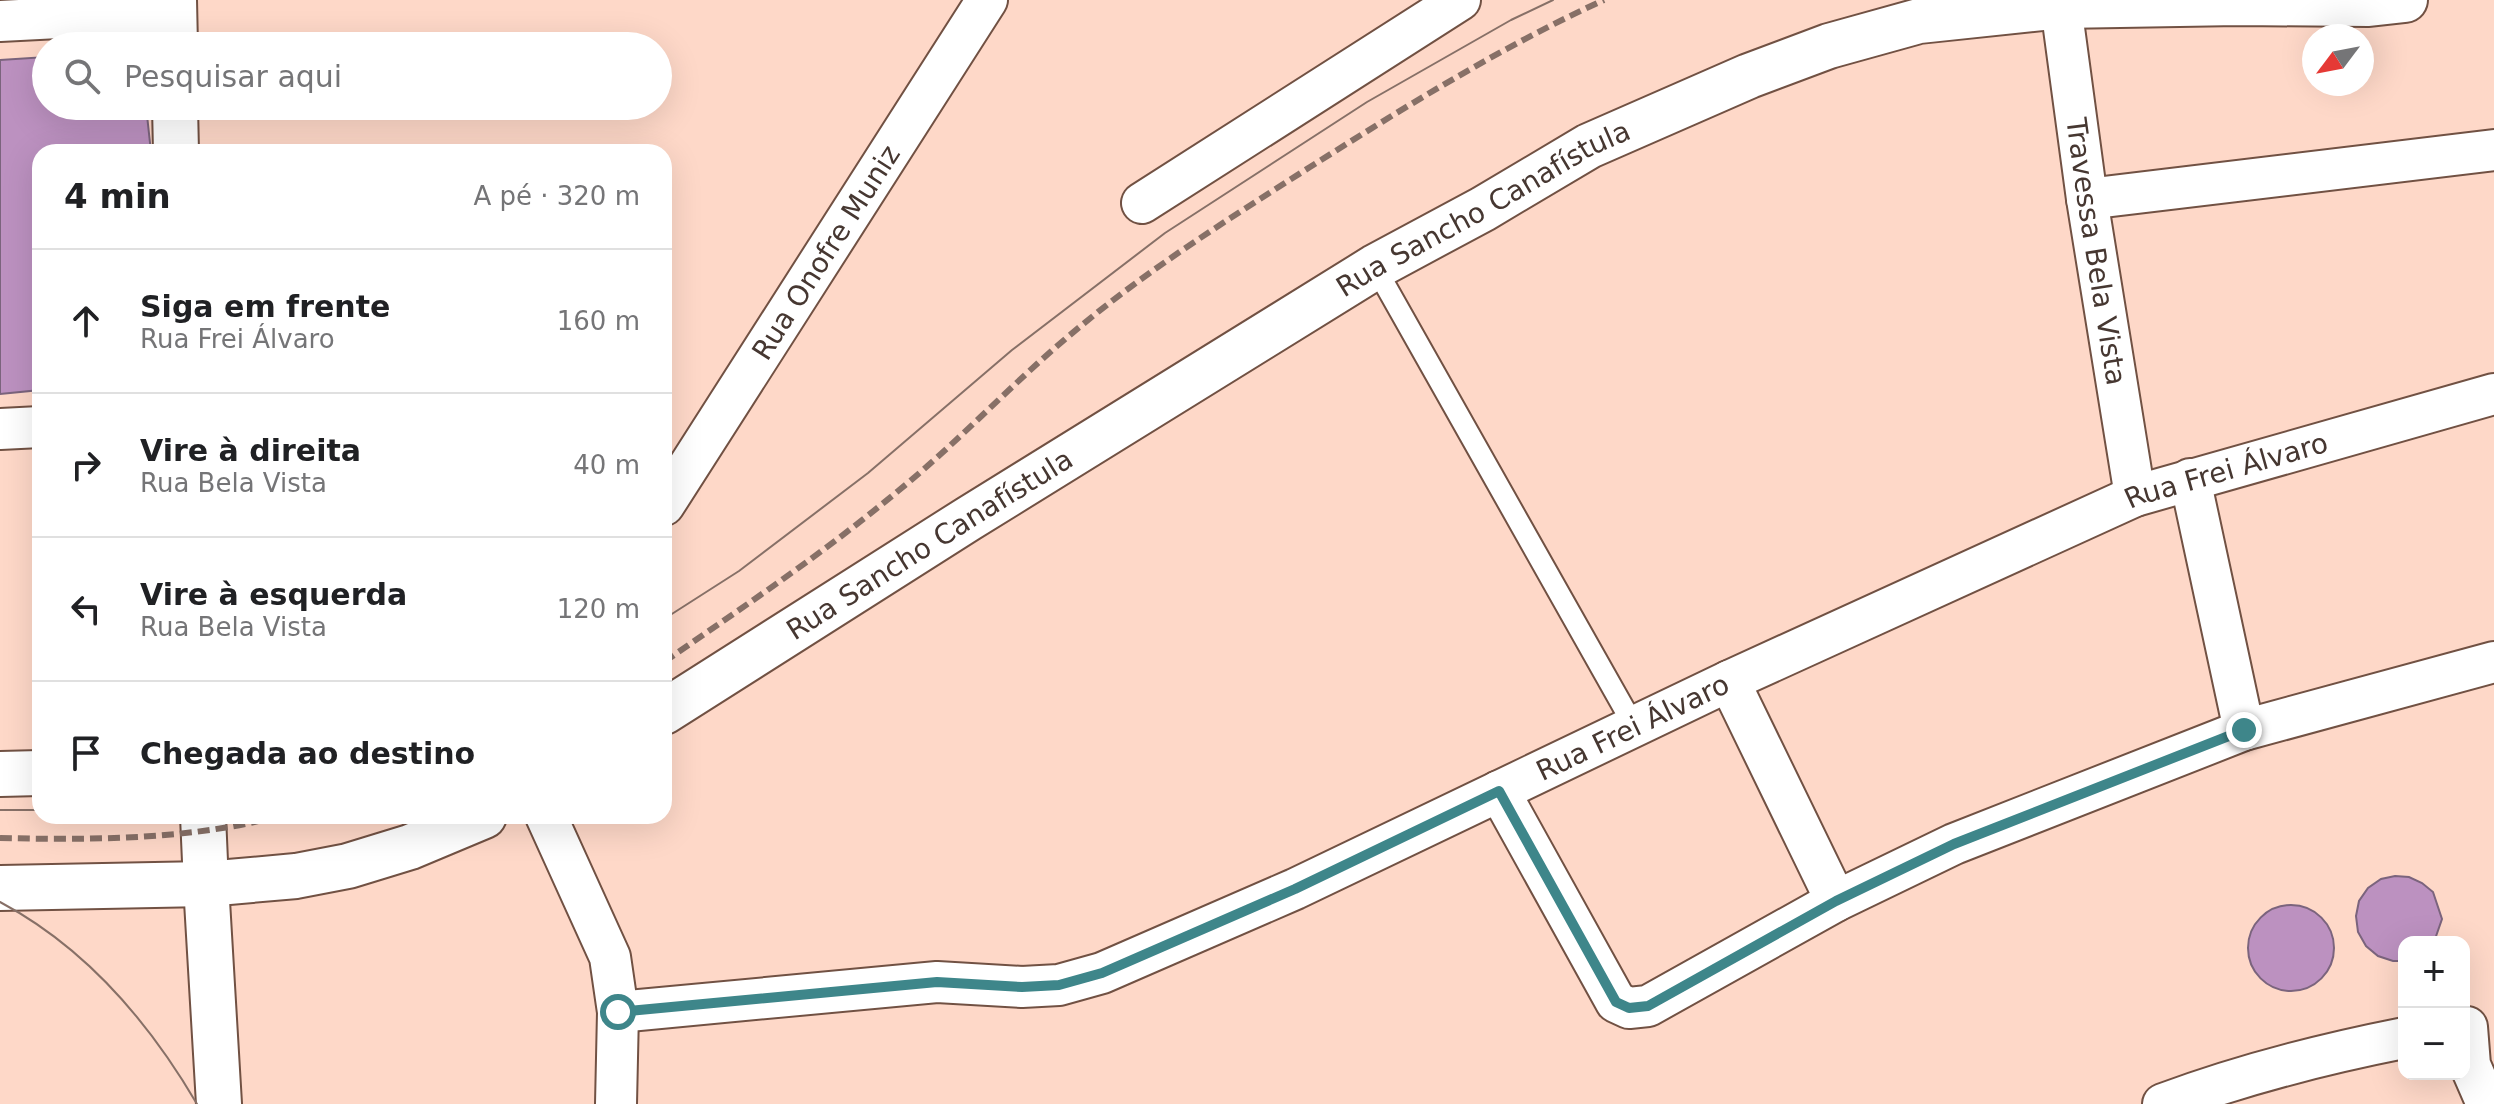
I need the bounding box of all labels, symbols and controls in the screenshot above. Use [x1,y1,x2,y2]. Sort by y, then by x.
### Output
north arrow [2302,24,2374,96]
search box [32,32,672,120]
icon: search [60,54,104,98]
text: Pesquisar aqui [124,59,342,94]
street label: Rua Sancho Canafístula [1330,114,1635,303]
street label: Travessa Bela Vista [2060,115,2133,388]
street label: Rua Onofre Muniz [745,139,906,366]
text: 4 min [64,176,171,216]
text: A pé · 320 m [473,181,640,211]
text: Siga em frente [140,289,390,324]
icon: ahead [64,299,108,343]
text: 160 m [557,306,640,336]
text: Rua Frei Álvaro [140,324,335,354]
street label: Rua Frei Álvaro [2119,426,2332,515]
text: Vire à direita [140,433,361,468]
street label: Rua Sancho Canafístula [780,442,1078,646]
icon: right [64,443,108,487]
text: 40 m [573,450,640,480]
text: Rua Bela Vista [140,468,327,498]
text: Vire à esquerda [140,577,407,612]
icon: left [64,587,108,631]
text: 120 m [557,594,640,624]
text: Rua Bela Vista [140,612,327,642]
street label: Rua Frei Álvaro [1531,667,1734,787]
route end [2226,712,2262,748]
icon: arrive [64,731,108,775]
text: Chegada ao destino [140,736,475,771]
map controls [2398,936,2470,1080]
button: + [2398,936,2470,1008]
route start [600,994,636,1030]
button: − [2398,1008,2470,1080]

